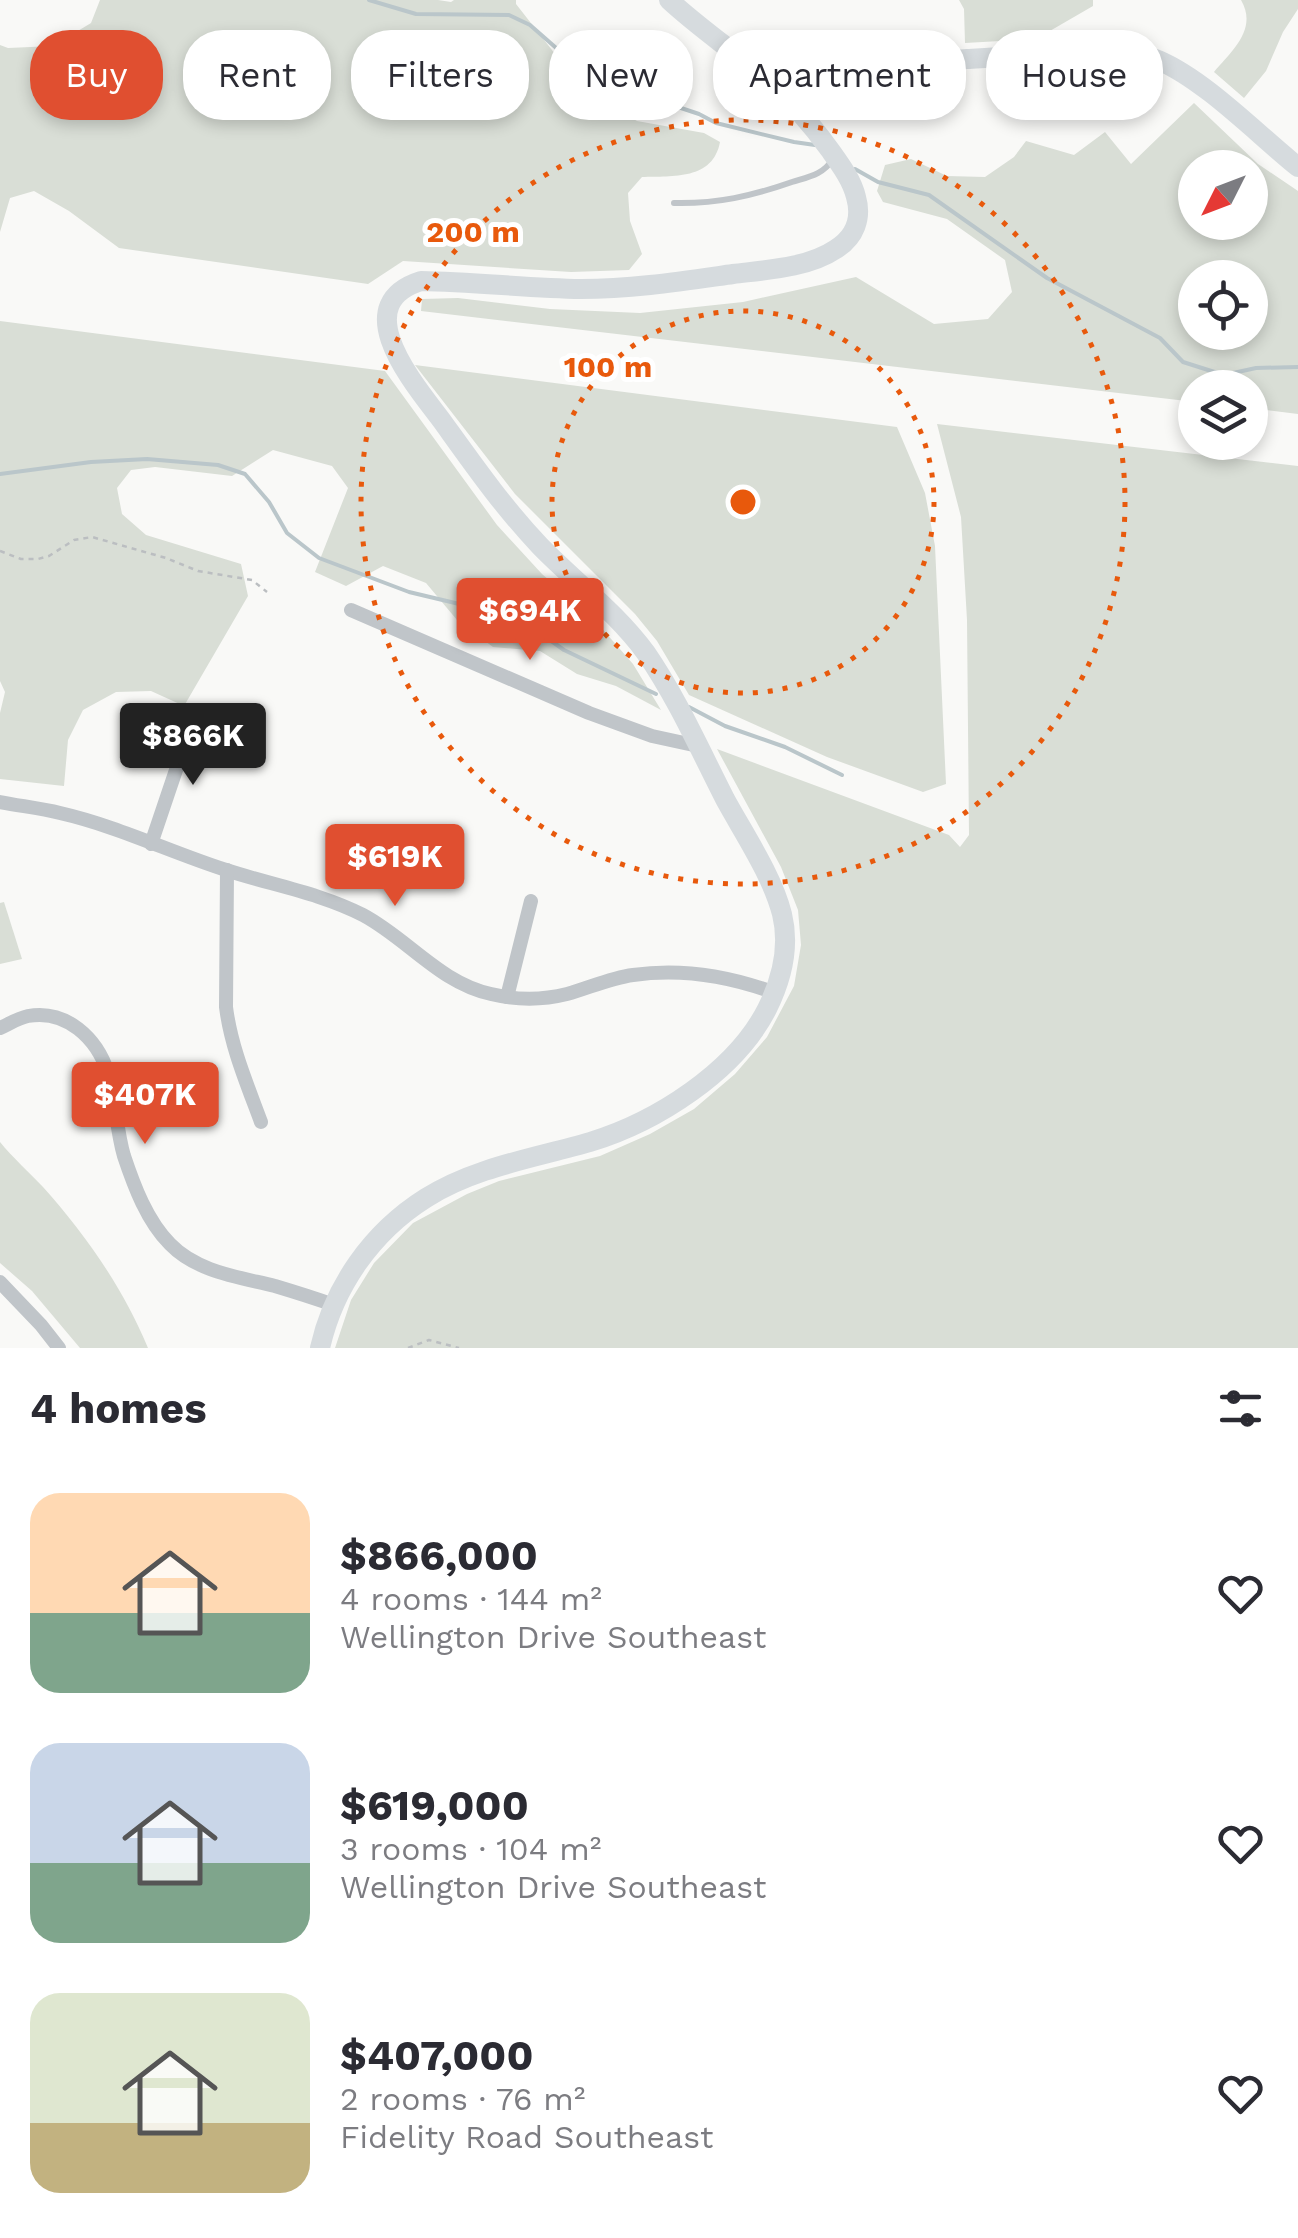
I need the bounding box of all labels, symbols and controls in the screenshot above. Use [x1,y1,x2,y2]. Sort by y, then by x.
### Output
chip: Buy [30,30,163,120]
chip: Rent [183,30,331,120]
chip: Filters [351,30,529,120]
chip: New [549,30,693,120]
chip: Apartment [713,30,966,120]
chip: House [986,30,1163,120]
north arrow [1178,150,1268,240]
map controls [1178,150,1268,460]
text: 200 m [426,214,520,249]
button: locate [1178,260,1268,350]
text: 100 m [564,349,652,384]
button: layers [1178,370,1268,460]
centre of rings [725,484,761,520]
pin: $694K [460,578,600,663]
text: $694K [479,591,581,629]
pin: $866K [123,703,263,788]
text: $866K [142,716,244,754]
pin: $619K [325,824,465,909]
text: $619K [347,837,443,875]
pin: $407K [75,1062,215,1147]
text: $407K [94,1075,196,1113]
icon: filters [1213,1381,1268,1436]
text: 4 homes [30,1384,207,1433]
text: $866,000 [340,1531,538,1580]
icon: home [110,1533,230,1653]
icon: heart [1213,1566,1268,1621]
text: 4 rooms · 144 m² [340,1580,602,1618]
text: Wellington Drive Southeast [340,1618,766,1656]
text: $619,000 [340,1781,529,1830]
icon: home [110,1783,230,1903]
icon: heart [1213,1816,1268,1871]
text: 3 rooms · 104 m² [340,1830,601,1868]
text: Wellington Drive Southeast [340,1868,766,1906]
text: $407,000 [340,2031,533,2080]
icon: home [110,2033,230,2153]
icon: heart [1213,2066,1268,2121]
text: 2 rooms · 76 m² [340,2080,586,2118]
text: Fidelity Road Southeast [340,2118,713,2156]

